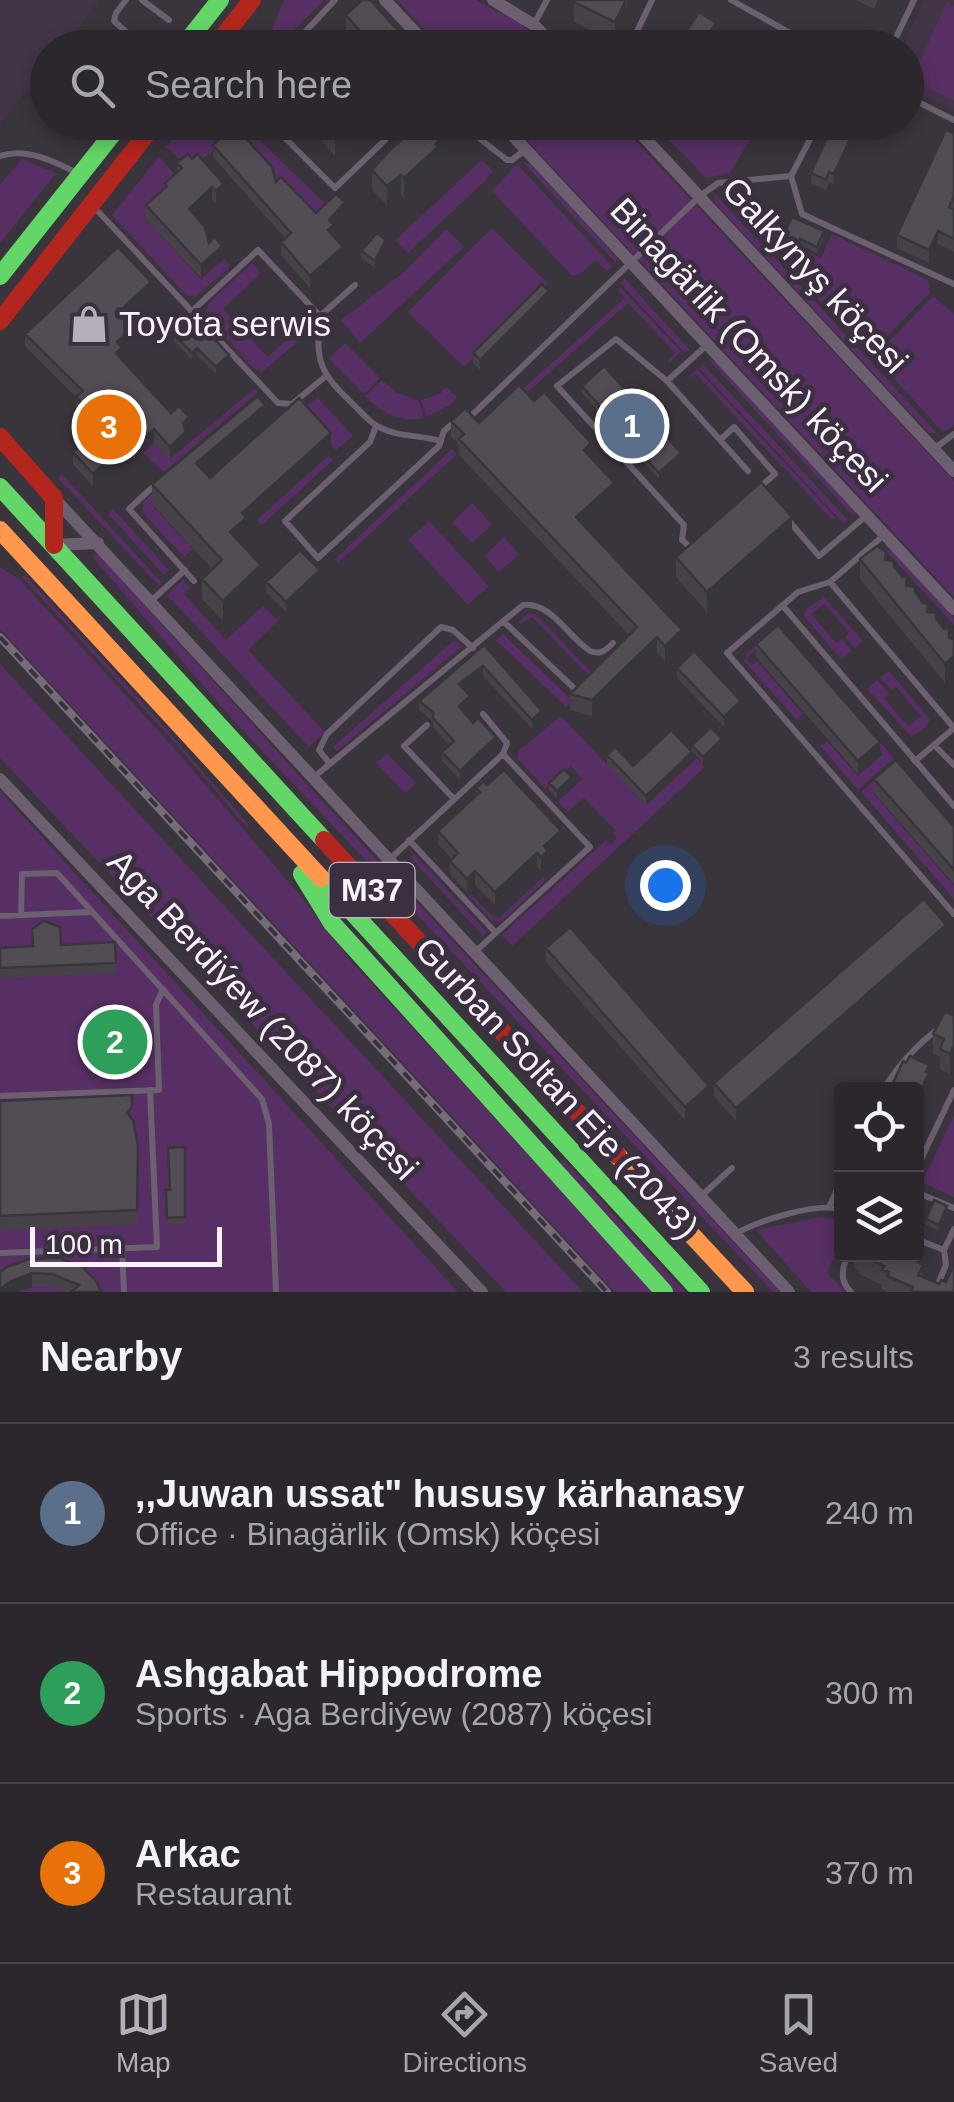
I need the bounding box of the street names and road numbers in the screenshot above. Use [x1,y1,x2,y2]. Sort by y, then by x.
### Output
street label: Galkynyş köçesi [715,169,916,380]
street label: Binagärlik (Omsk) köçesi [603,190,896,499]
street label: Aga Berdiýew (2087) köçesi [99,841,427,1189]
road number: M37 [330,863,414,917]
street label: Gurban Soltan Eje (2043) [408,929,707,1246]

